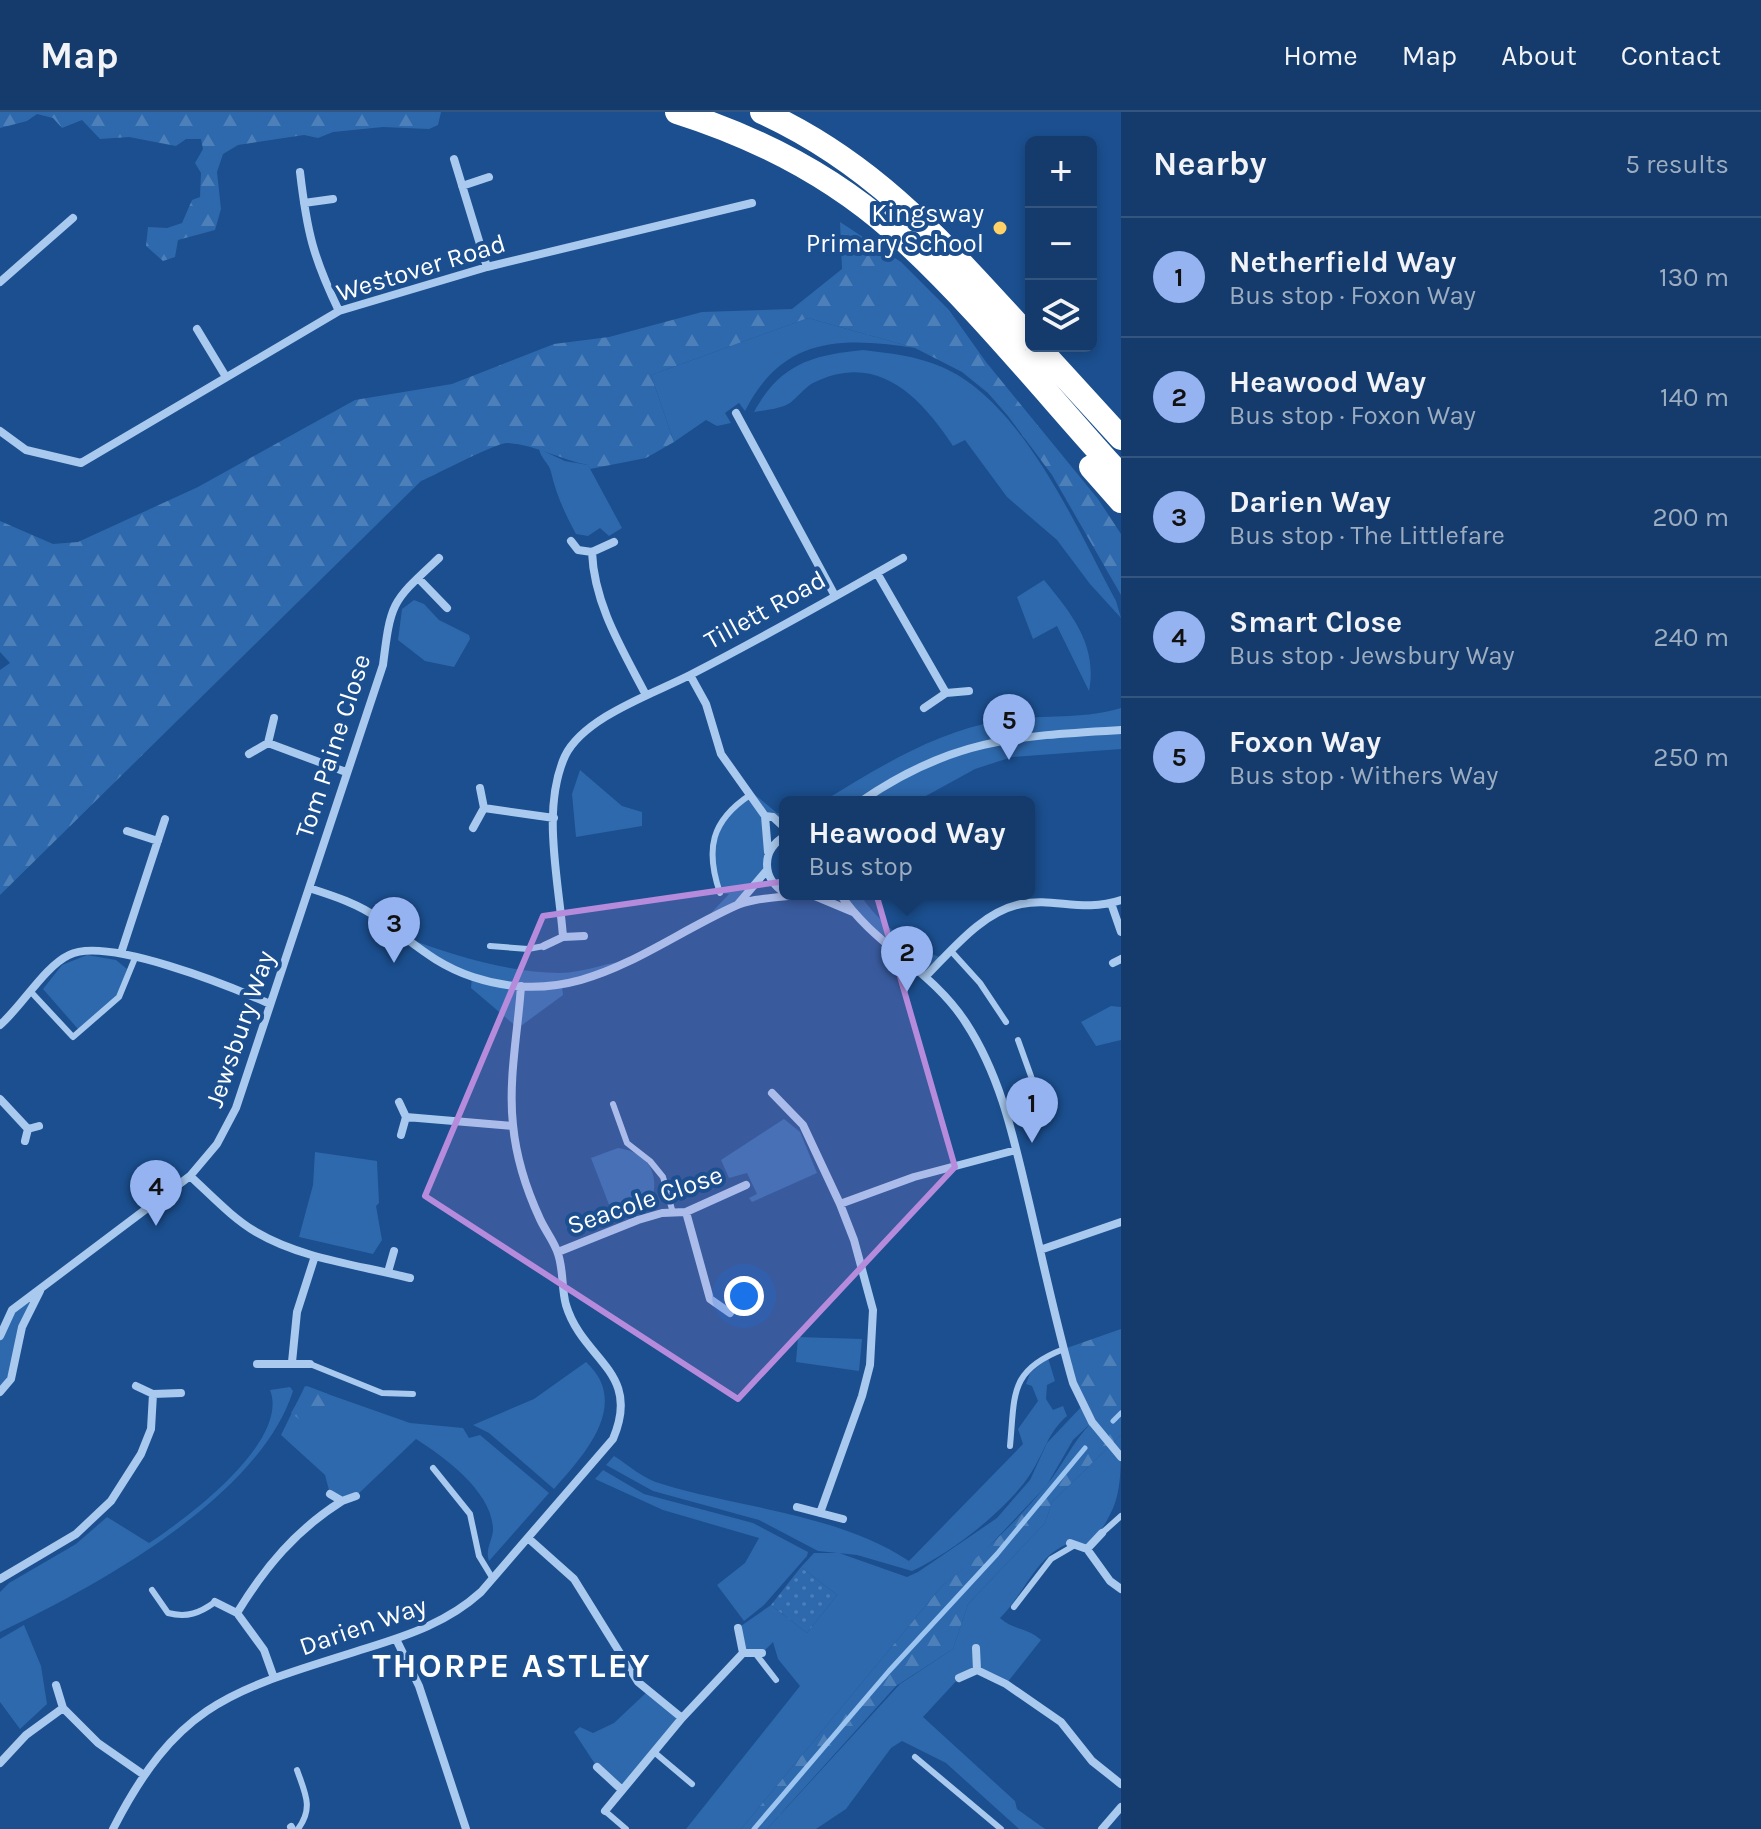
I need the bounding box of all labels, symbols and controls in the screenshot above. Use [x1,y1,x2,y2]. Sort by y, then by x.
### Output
text: Map [40,33,119,78]
text: Home [1283,39,1358,72]
text: Map [1402,39,1457,72]
text: About [1501,39,1577,72]
text: Contact [1621,39,1721,72]
map controls [1025,136,1097,352]
button: + [1025,136,1097,208]
text: Nearby [1153,144,1267,184]
text: 5 results [1625,149,1729,180]
place label: Kingsway Primary School [806,198,984,259]
button: − [1025,208,1097,280]
marker: Kingsway Primary School [991,219,1009,237]
street label: Westover Road [333,228,509,308]
text: Netherfield Way [1229,244,1456,280]
text: 1 [1174,262,1184,293]
text: 130 m [1659,262,1729,293]
button: layers [1025,280,1097,352]
text: Bus stop · Foxon Way [1229,280,1476,311]
text: Heawood Way [1229,364,1426,400]
text: 2 [1171,382,1187,413]
text: 140 m [1660,382,1729,413]
text: Bus stop · Foxon Way [1229,400,1476,431]
text: Darien Way [1229,484,1391,520]
text: 3 [1171,502,1187,533]
text: 200 m [1653,502,1729,533]
text: Bus stop · The Littlefare [1229,520,1505,551]
street label: Tillett Road [699,564,831,656]
text: Smart Close [1229,604,1402,640]
text: 4 [1171,622,1187,653]
text: 240 m [1653,622,1729,653]
text: Bus stop · Jewsbury Way [1229,640,1515,671]
street label: Tom Paine Close [289,650,377,842]
pin: 5 [983,694,1035,760]
text: Foxon Way [1229,724,1381,760]
text: 5 [1171,742,1187,773]
text: 250 m [1653,742,1729,773]
text: Bus stop · Withers Way [1229,760,1498,791]
popup [779,796,1035,900]
text: Heawood Way [808,815,1006,851]
text: Bus stop [808,851,913,882]
pin: 3 [368,897,420,963]
pin: 2 [881,926,933,992]
street label: Jewsbury Way [199,946,281,1112]
pin: 1 [1006,1077,1058,1143]
street label: Seacole Close [563,1159,727,1241]
pin: 4 [130,1160,182,1226]
your location [724,1276,764,1316]
street label: Darien Way [295,1590,431,1662]
district label: THORPE ASTLEY [372,1646,652,1686]

